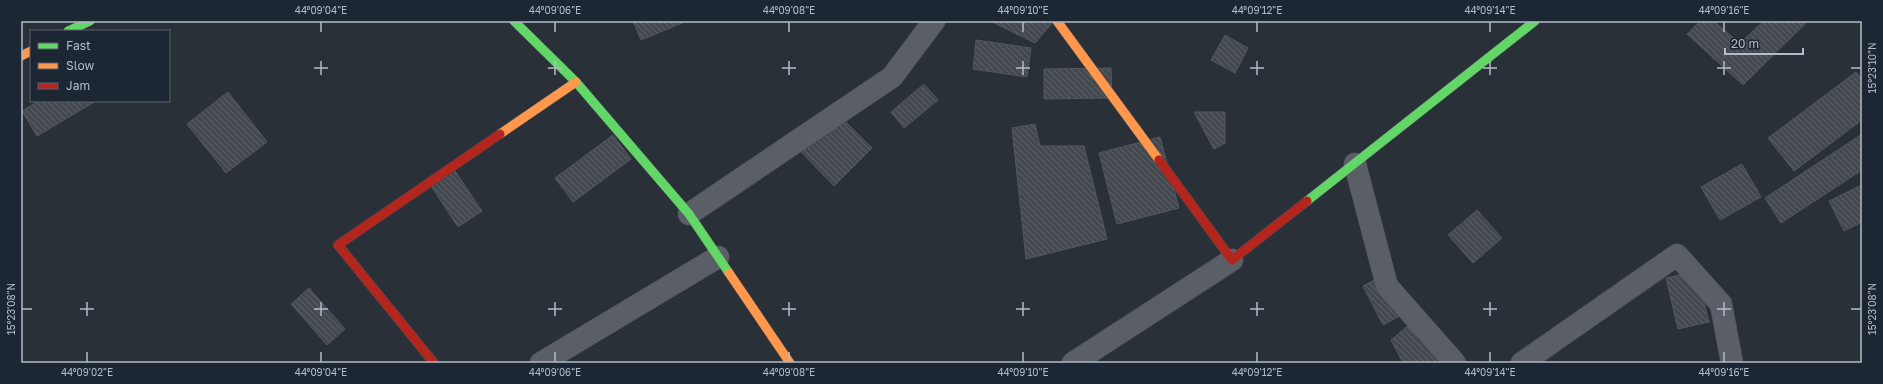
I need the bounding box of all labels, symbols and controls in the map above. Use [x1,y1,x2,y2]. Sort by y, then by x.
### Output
text: 44°09'04"E [295,4,347,16]
text: 44°09'06"E [529,4,581,16]
text: 44°09'08"E [763,4,815,16]
text: 44°09'10"E [997,4,1049,16]
text: 44°09'12"E [1232,4,1282,16]
text: 44°09'14"E [1465,4,1516,16]
text: 44°09'16"E [1699,4,1749,16]
legend [30,30,170,102]
scale bar [1725,30,1803,56]
text: 20 m [1731,36,1759,51]
text: Fast [66,38,91,53]
text: 15°23'10"N [1866,43,1878,93]
text: Slow [66,58,94,73]
text: Jam [66,78,90,93]
text: 15°23'08"N [5,283,17,335]
text: 15°23'08"N [1866,283,1878,335]
text: 44°09'02"E [61,366,113,378]
text: 44°09'04"E [295,366,347,378]
text: 44°09'06"E [529,366,581,378]
text: 44°09'08"E [763,366,815,378]
text: 44°09'10"E [997,366,1049,378]
text: 44°09'12"E [1232,366,1282,378]
text: 44°09'14"E [1465,366,1516,378]
text: 44°09'16"E [1699,366,1749,378]

